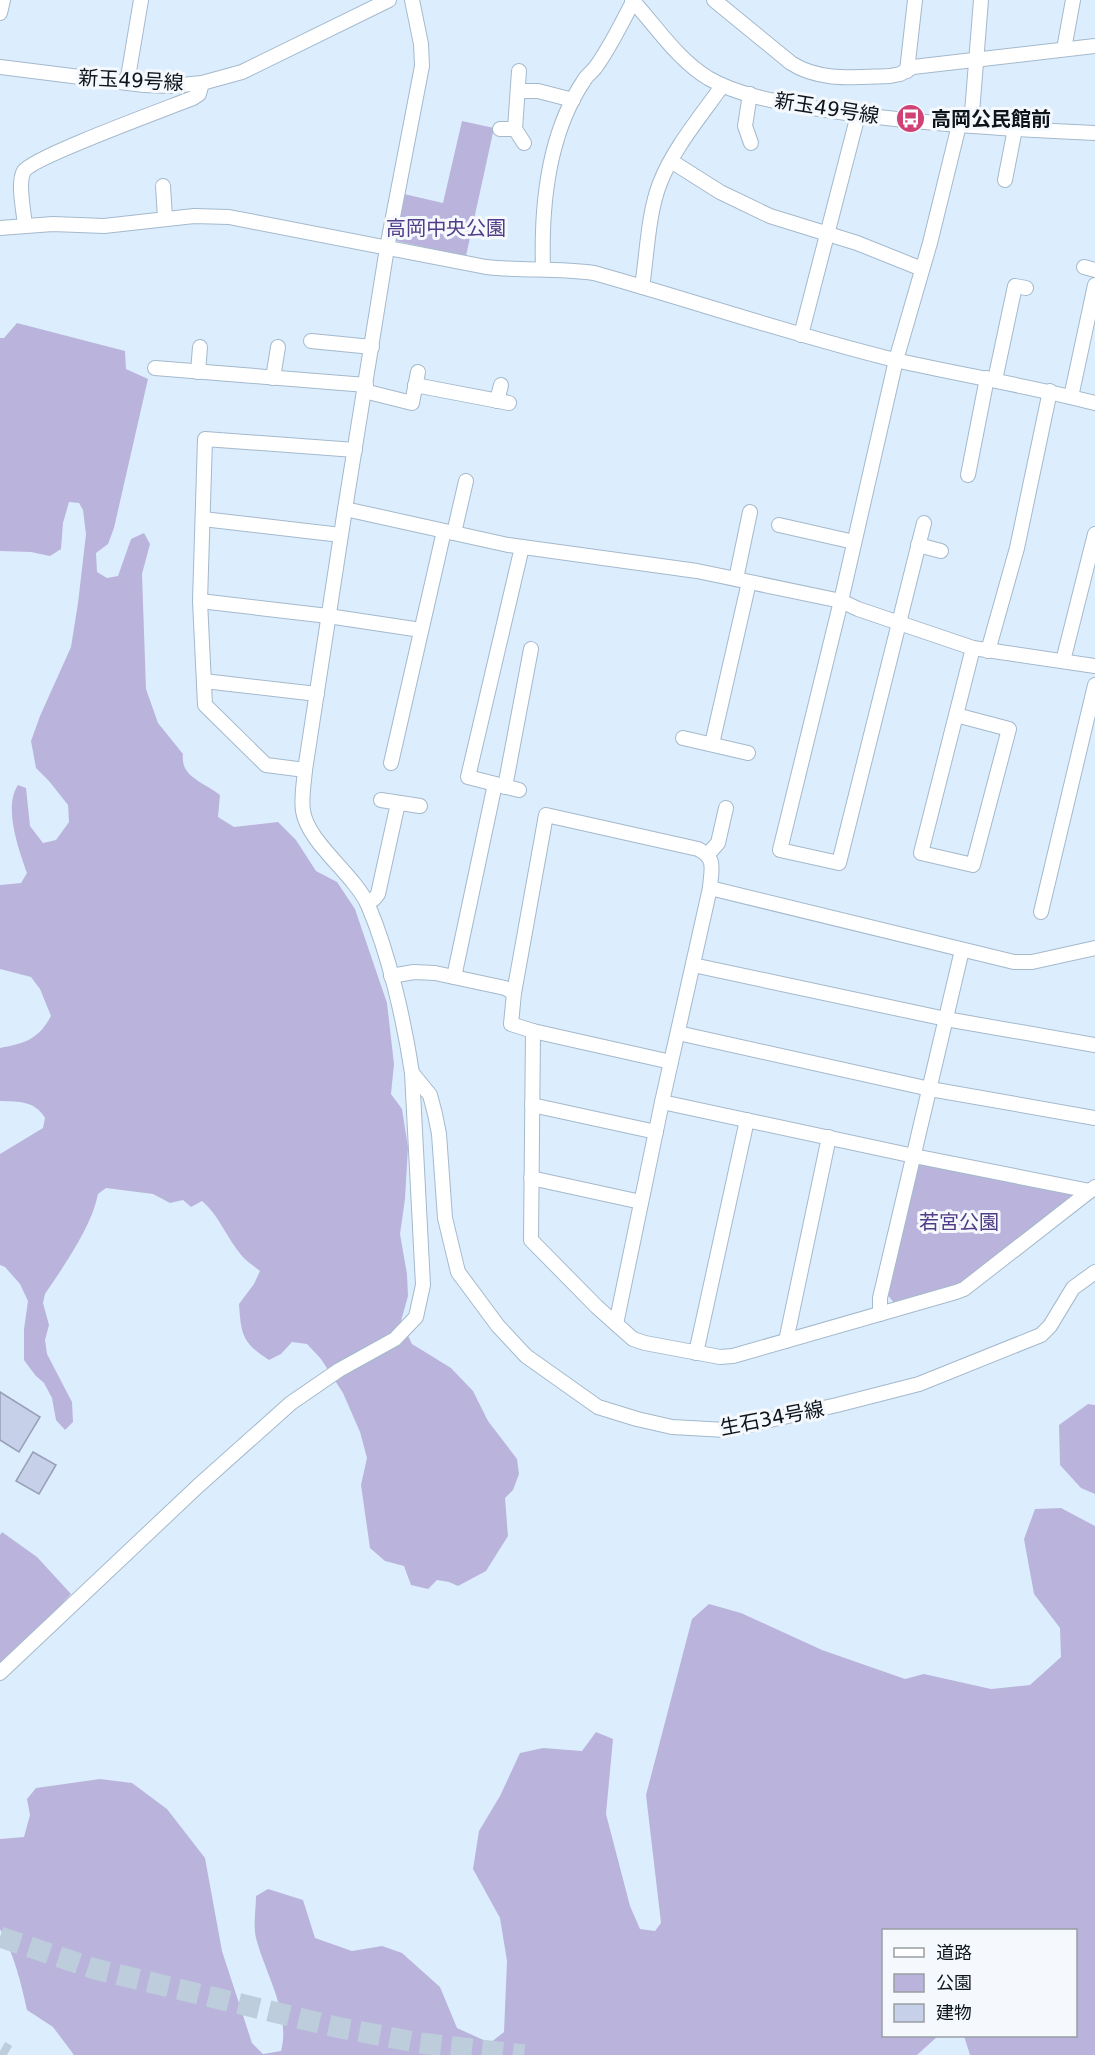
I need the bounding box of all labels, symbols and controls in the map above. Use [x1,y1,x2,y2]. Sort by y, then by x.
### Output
street label: 新玉49号線 [78,65,184,95]
street label: 新玉49号線 [773,88,881,128]
bus stop icon: 高岡公民館前 [894,103,926,135]
place label: 高岡公民館前 [931,107,1051,131]
park label: 高岡中央公園 [386,216,506,240]
park label: 若宮公園 [919,1210,999,1234]
street label: 生石34号線 [718,1396,826,1440]
legend [882,1929,1077,2037]
text: 道路 [936,1942,972,1963]
text: 公園 [936,1972,972,1993]
text: 建物 [936,2002,972,2023]

